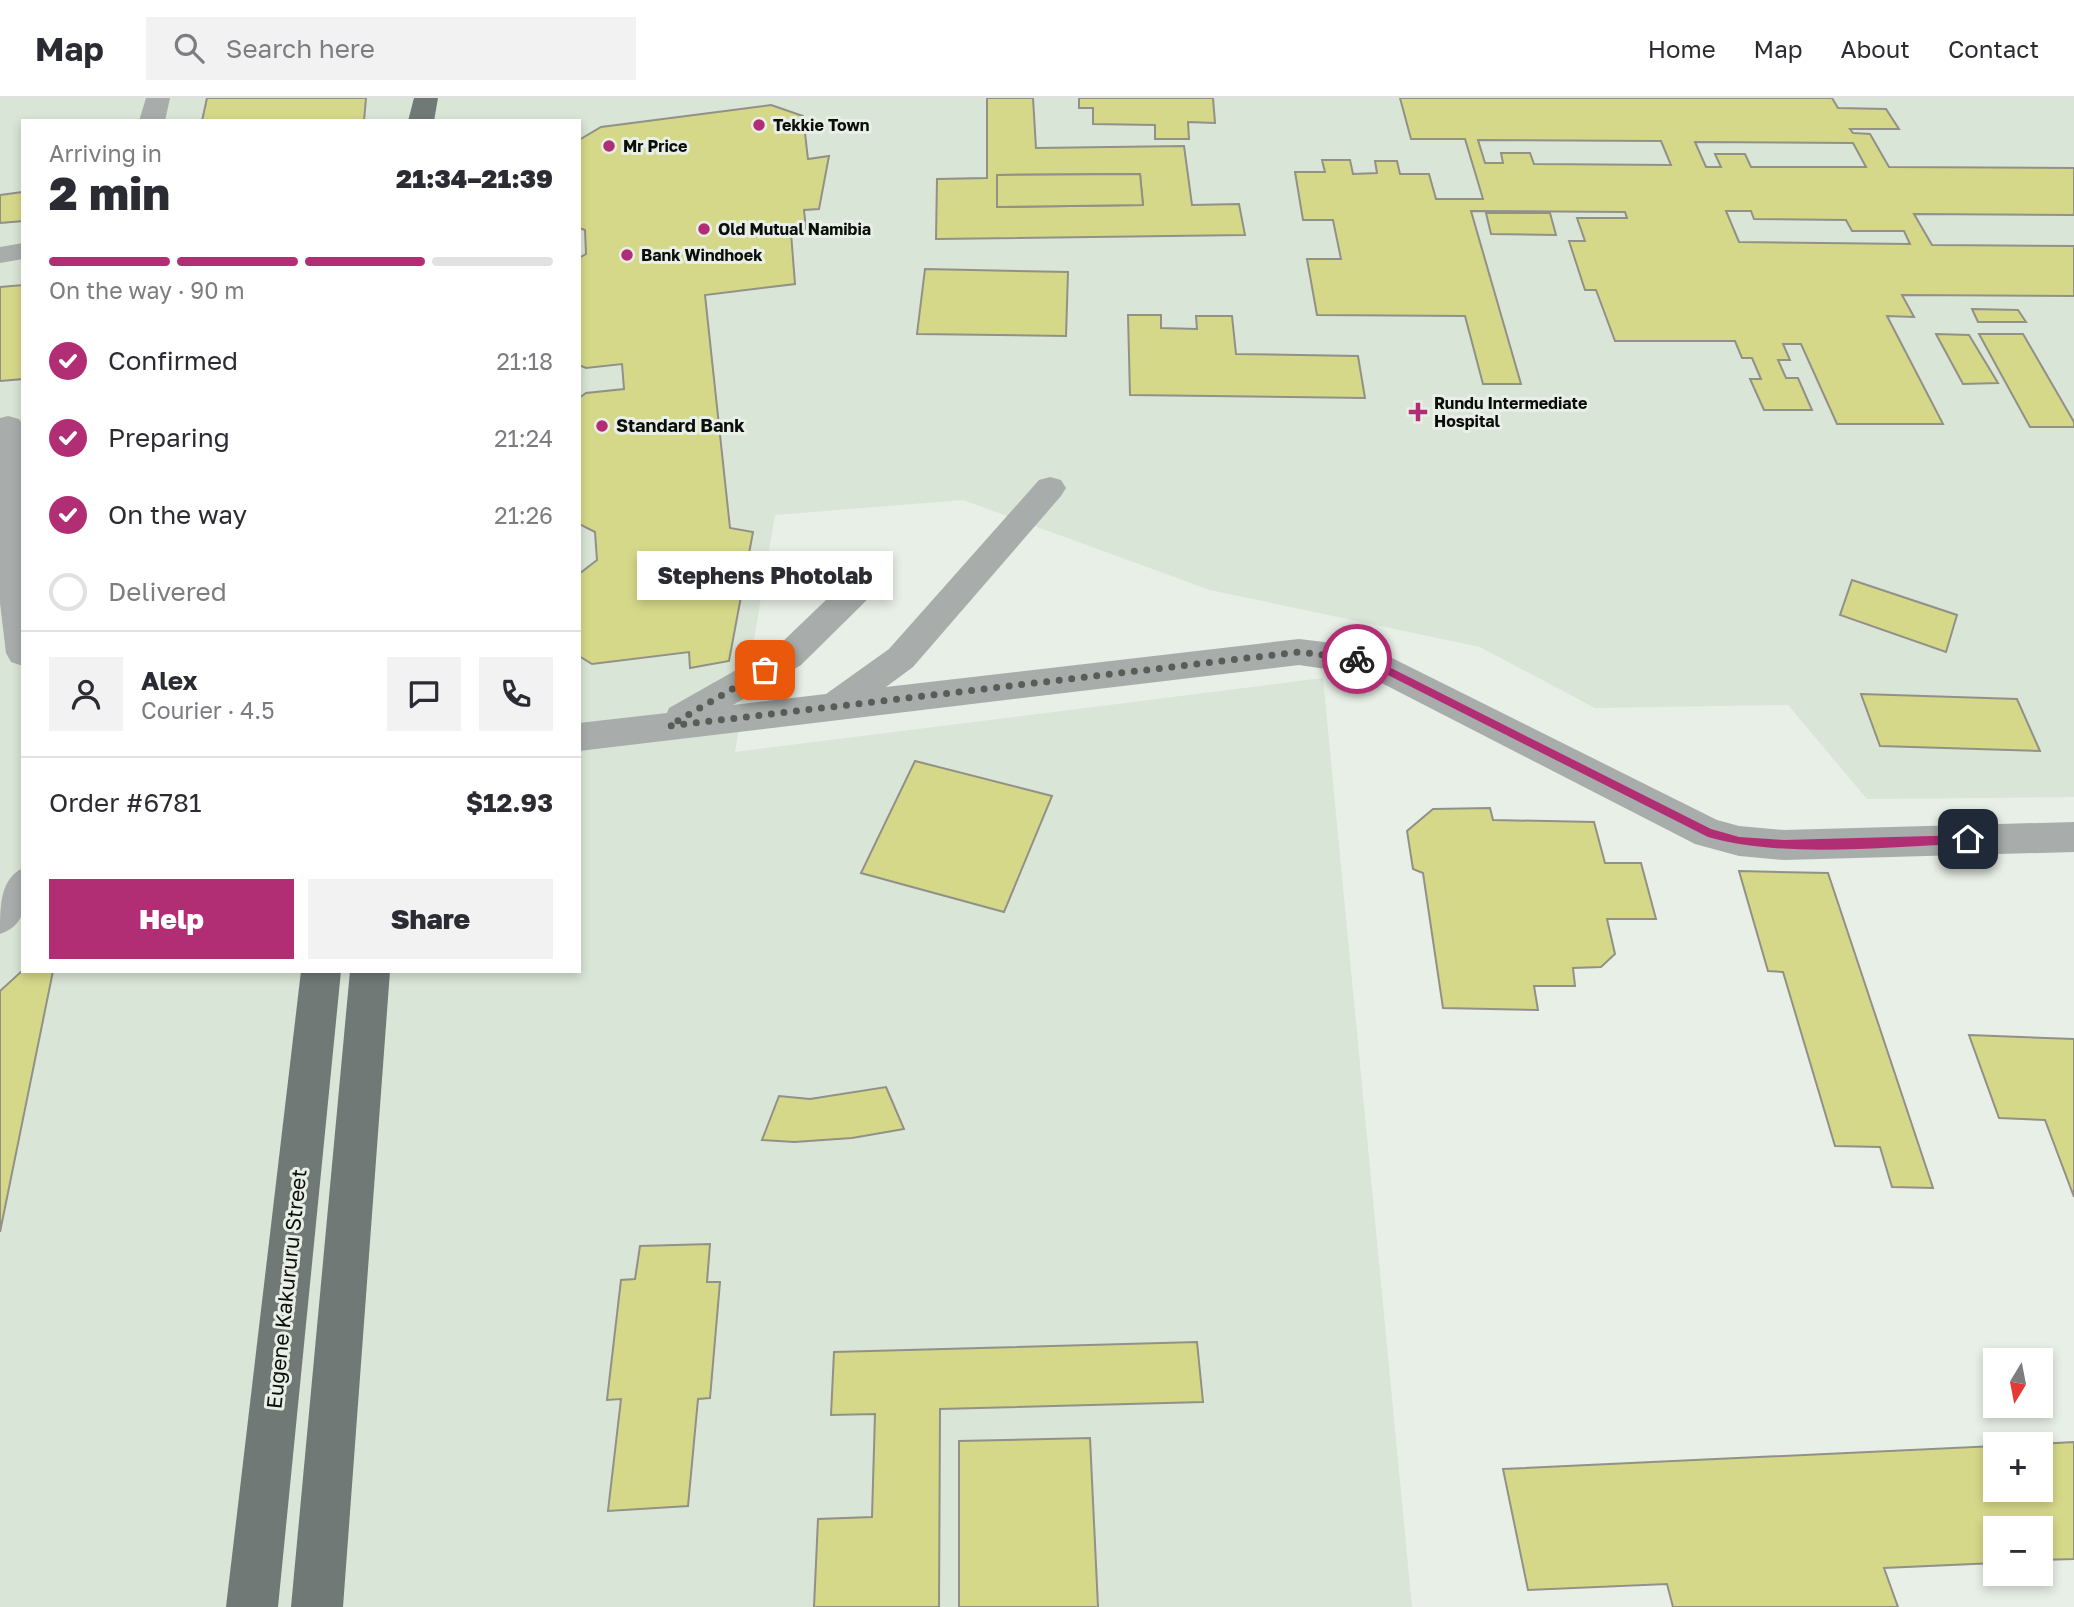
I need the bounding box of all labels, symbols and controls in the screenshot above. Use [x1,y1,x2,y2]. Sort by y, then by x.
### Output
search box [146,17,636,80]
text: Map [35,29,104,68]
icon: search [170,29,208,67]
text: Search here [226,33,375,64]
text: Home [1648,34,1716,63]
text: Map [1754,34,1803,63]
text: About [1841,34,1910,63]
text: Contact [1948,34,2039,63]
place label: Tekkie Town [773,115,870,135]
marker: Tekkie Town [751,117,767,133]
place label: Mr Price [623,136,687,156]
marker: Mr Price [601,138,617,154]
text: Arriving in [49,139,162,167]
text: 21:34–21:39 [396,163,553,194]
text: 2 min [49,165,170,220]
place label: Old Mutual Namibia [718,219,871,239]
marker: Old Mutual Namibia [696,221,712,237]
place label: Bank Windhoek [641,245,763,265]
marker: Bank Windhoek [619,247,635,263]
text: On the way · 90 m [49,276,245,304]
icon: check [49,342,87,380]
text: Confirmed [108,345,238,376]
text: 21:18 [496,347,553,375]
place label: Rundu Intermediate Hospital [1434,393,1587,431]
marker: Rundu Intermediate Hospital [1408,402,1428,422]
place label: Standard Bank [616,414,745,436]
marker: Standard Bank [594,418,610,434]
icon: check [49,419,87,457]
text: Preparing [108,422,230,453]
text: 21:24 [494,424,553,452]
icon: check [49,496,87,534]
text: On the way [108,499,247,530]
text: 21:26 [494,501,553,529]
callout: Stephens Photolab [637,551,893,600]
text: Stephens Photolab [657,561,873,589]
text: Delivered [108,576,227,607]
courier [1322,624,1392,694]
pin [735,640,795,700]
icon: bike [1338,640,1376,678]
icon: bag [746,651,784,689]
button: person [49,657,123,731]
button: chat [387,657,461,731]
button: phone [479,657,553,731]
text: Alex [141,665,198,696]
text: Courier · 4.5 [141,696,274,724]
text: Order #6781 [49,787,202,818]
text: $12.93 [466,787,553,818]
pin [1938,809,1998,869]
icon: home [1949,820,1987,858]
button: Help [49,879,294,959]
button: Share [308,879,553,959]
street label: Eugene Kakururu Street [260,1168,312,1410]
north arrow [1983,1348,2053,1418]
map controls [1983,1348,2053,1586]
button: + [1983,1432,2053,1502]
button: − [1983,1516,2053,1586]

